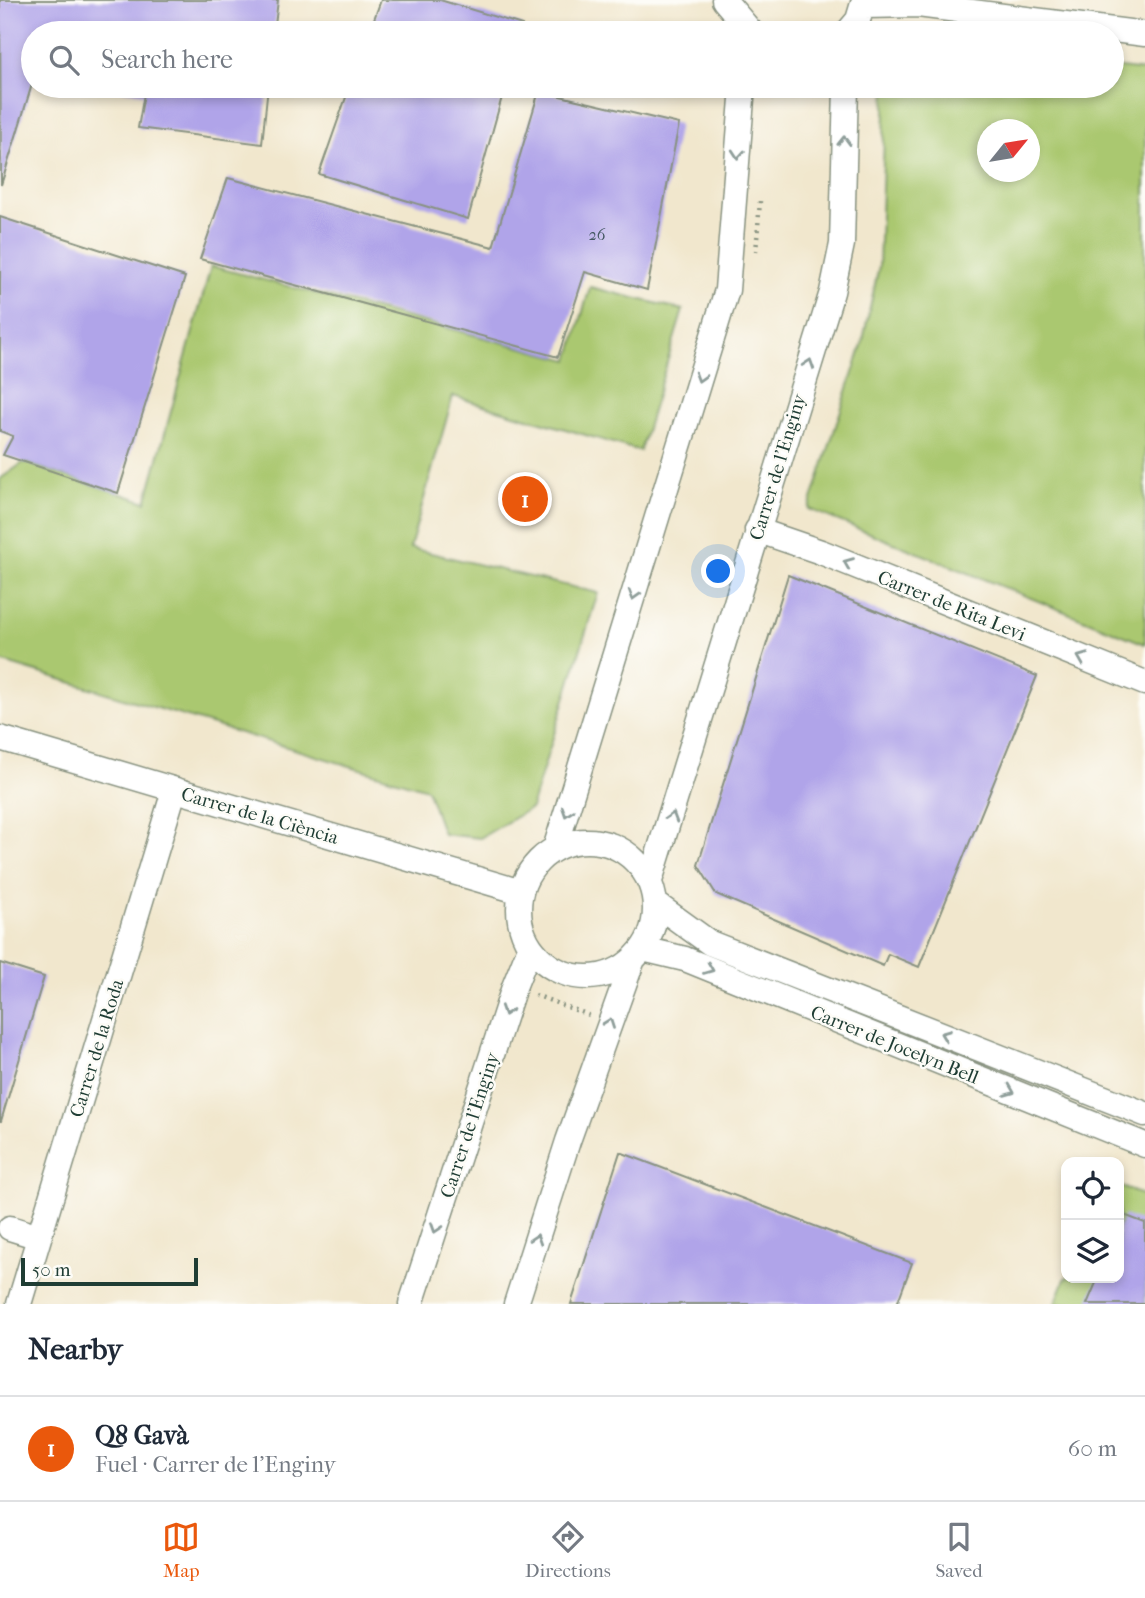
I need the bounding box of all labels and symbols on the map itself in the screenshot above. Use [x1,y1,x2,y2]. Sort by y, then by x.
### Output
north arrow [977,119,1040,182]
one-way arrow [837,136,852,147]
one-way arrow [731,149,746,160]
house number: 26 [589,225,606,244]
one-way arrow [801,359,815,371]
one-way arrow [694,371,709,383]
street label: Carrer de l'Enginy [745,391,811,543]
pin: 1 [502,473,548,525]
your location [701,554,735,588]
one-way arrow [843,557,855,571]
street label: Carrer de Rita Levi [874,566,1029,646]
one-way arrow [628,588,643,600]
one-way arrow [1076,652,1088,666]
street label: Carrer de la Ciència [179,783,341,849]
one-way arrow [561,805,575,818]
one-way arrow [664,811,678,823]
one-way arrow [702,960,714,974]
street label: Carrer de la Roda [65,976,129,1120]
street label: Carrer de Jocelyn Bell [807,1001,982,1089]
one-way arrow [500,1005,515,1017]
one-way arrow [601,1018,615,1030]
one-way arrow [939,1030,951,1044]
street label: Carrer de l'Enginy [436,1049,504,1201]
one-way arrow [1004,1082,1016,1096]
one-way arrow [430,1221,444,1233]
one-way arrow [528,1233,543,1245]
scale bar [21,1255,198,1287]

